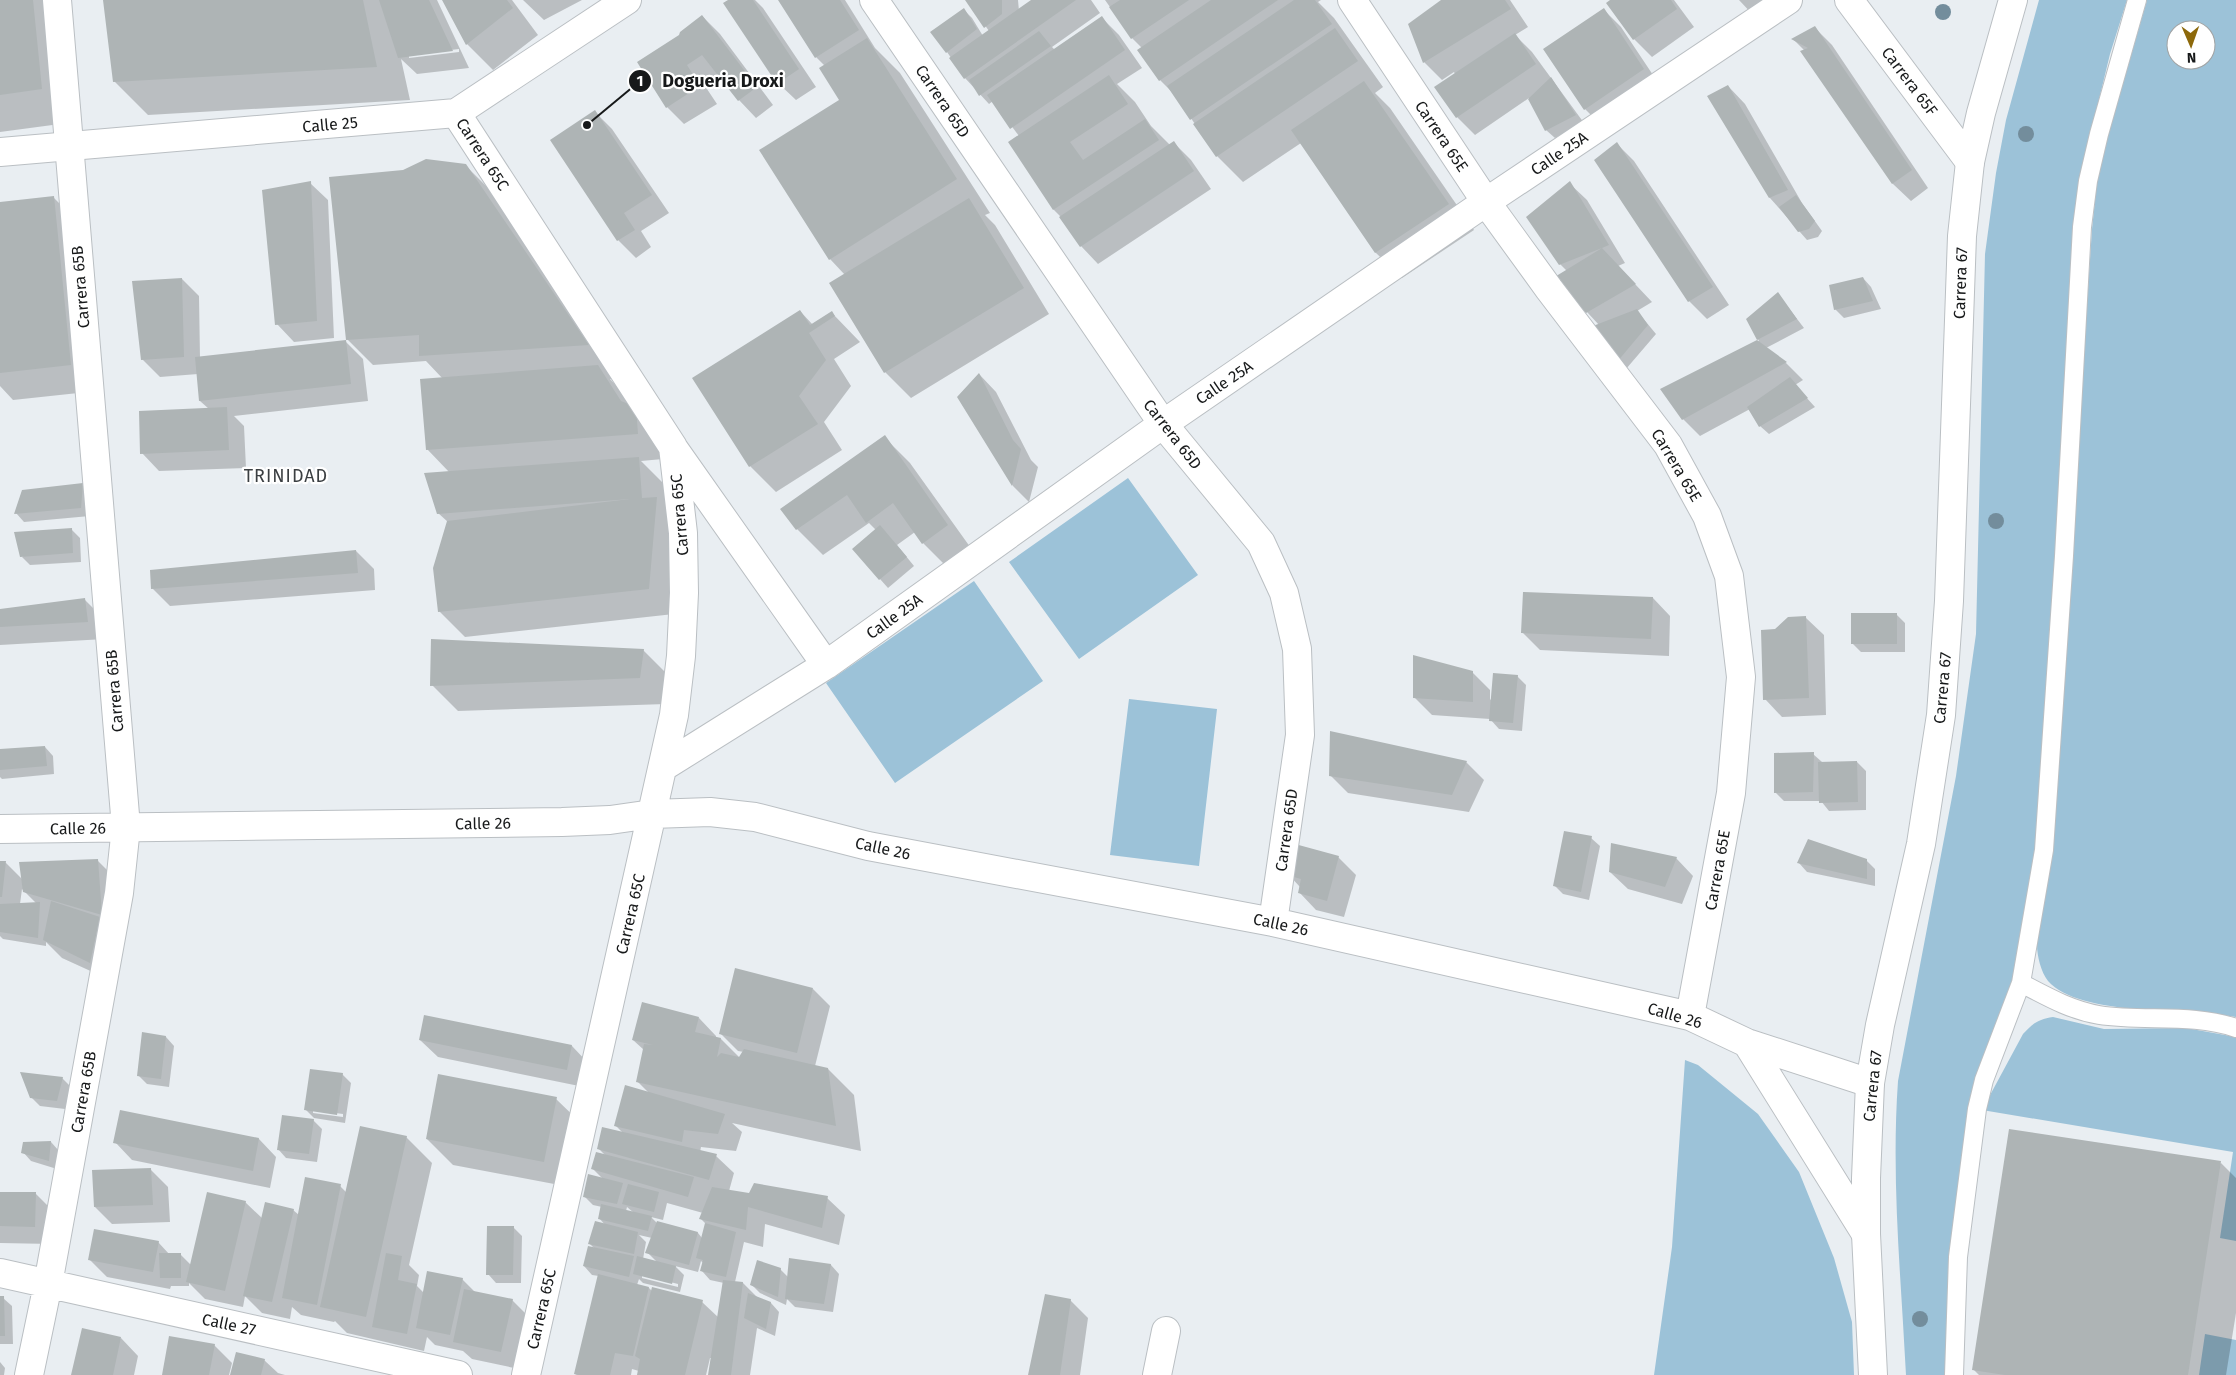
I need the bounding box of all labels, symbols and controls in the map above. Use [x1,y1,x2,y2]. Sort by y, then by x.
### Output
north arrow [2166,20,2216,70]
street label: Carrera 65F [1878,43,1942,119]
text: N [2186,49,2196,66]
street label: Carrera 65D [911,61,974,141]
callout: Dogueria Droxi [628,64,794,97]
text: Dogueria Droxi [662,70,784,92]
text: 1 [637,72,643,90]
street label: Carrera 65E [1411,97,1472,175]
street label: Calle 25 [302,113,359,136]
street label: Carrera 65C [452,115,513,194]
street label: Calle 25A [1527,127,1592,179]
street label: Carrera 65B [67,245,94,329]
street label: Carrera 67 [1950,247,1971,319]
street label: Calle 25A [1192,356,1257,408]
street label: Carrera 65D [1139,396,1206,473]
street label: Carrera 65E [1647,425,1706,505]
district label: TRINIDAD [244,465,328,487]
street label: Carrera 65C [666,473,693,557]
street label: Calle 25A [863,589,927,643]
street label: Carrera 65B [101,649,128,733]
street label: Carrera 67 [1930,651,1955,725]
street label: Carrera 65D [1271,787,1302,873]
street label: Calle 26 [455,814,511,833]
street label: Calle 26 [50,819,106,838]
street label: Carrera 65E [1701,828,1734,912]
street label: Calle 26 [854,833,912,864]
street label: Carrera 65C [612,872,649,956]
street label: Calle 26 [1252,909,1310,940]
street label: Calle 26 [1645,999,1704,1032]
street label: Carrera 65B [67,1049,100,1135]
street label: Carrera 67 [1859,1049,1886,1123]
street label: Carrera 65C [523,1267,560,1351]
street label: Calle 27 [200,1310,258,1339]

